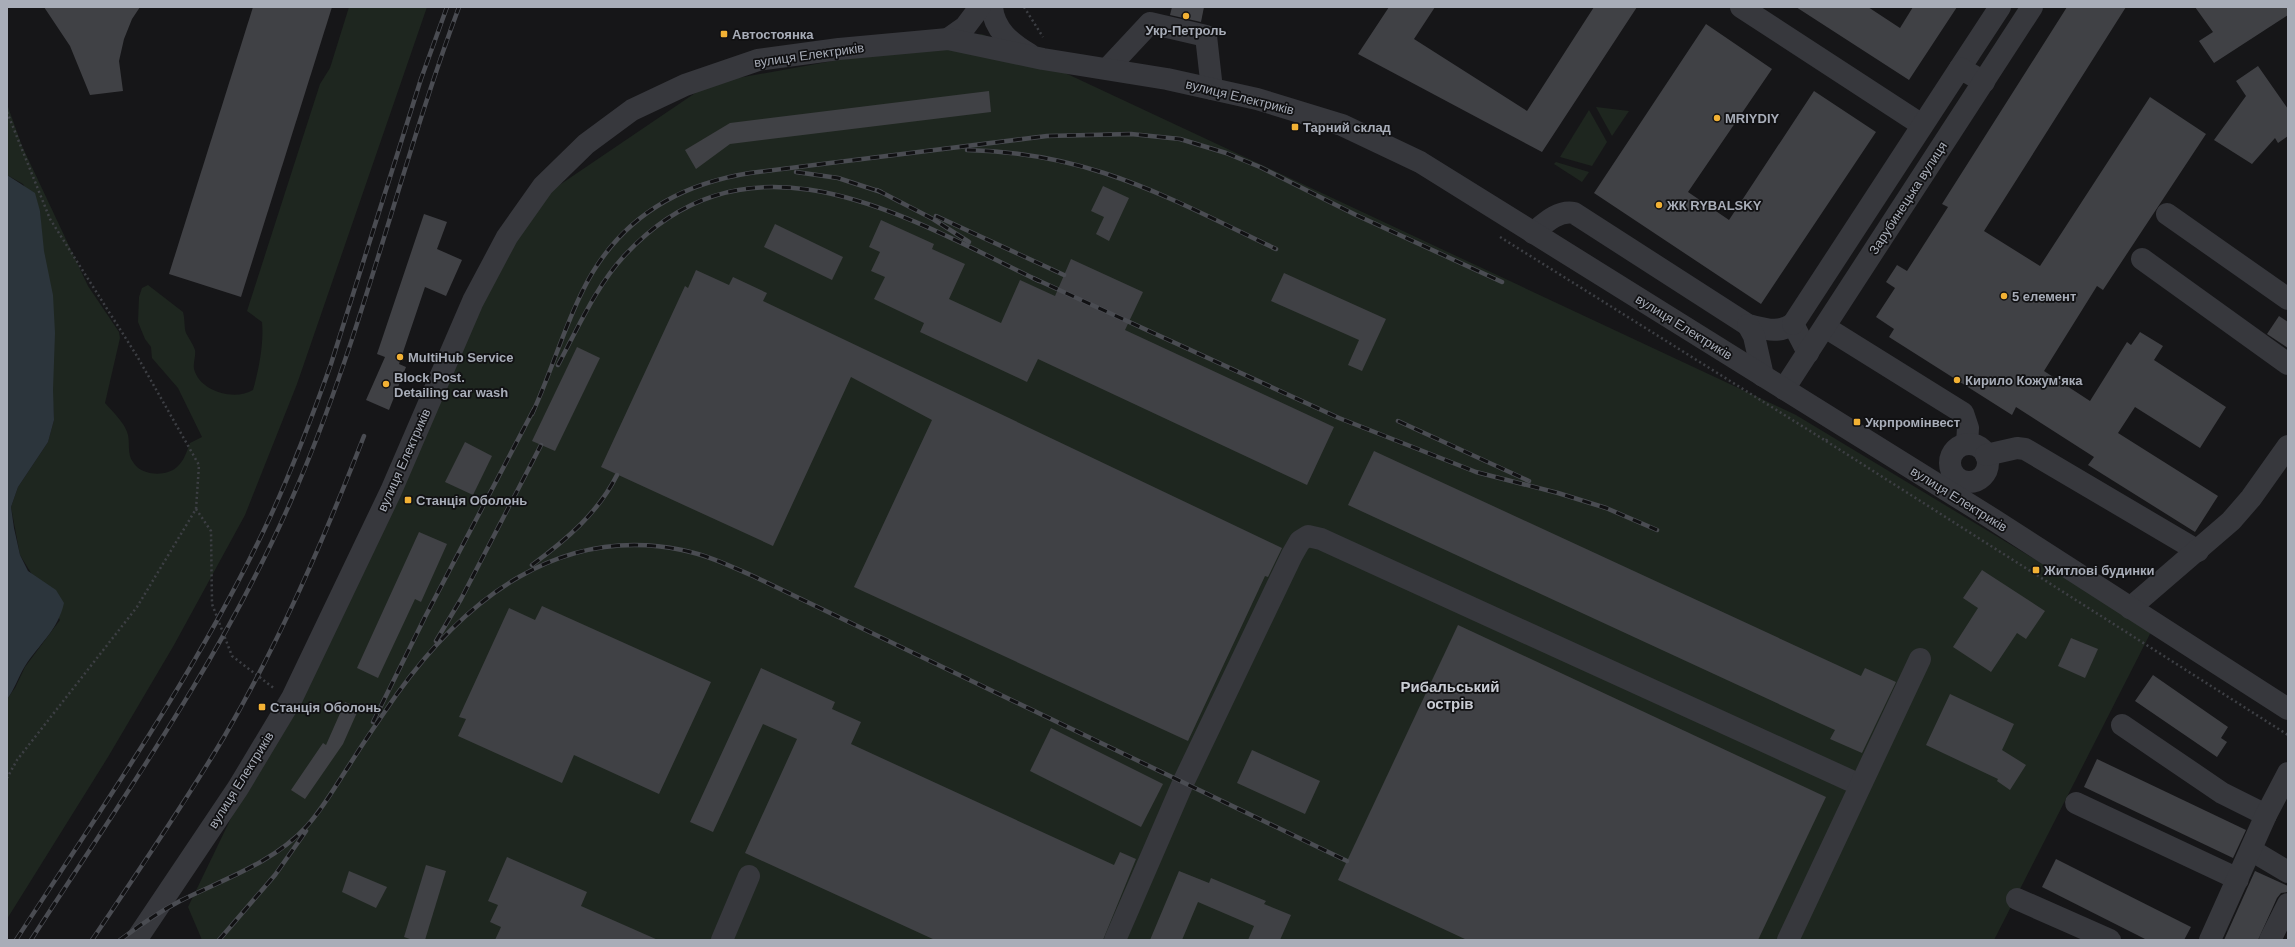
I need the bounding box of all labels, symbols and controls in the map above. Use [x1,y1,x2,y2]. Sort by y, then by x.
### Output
marker: Укр-Петроль [1181,11,1191,21]
place label: Укр-Петроль [1146,23,1226,38]
place label: Автостоянка [732,27,814,42]
marker: Автостоянка [719,29,729,39]
street label: вулиця Електриків [753,40,865,70]
street label: вулиця Електриків [1184,76,1296,118]
place label: MRIYDIY [1725,111,1780,126]
marker: MRIYDIY [1712,113,1722,123]
place label: Тарний склад [1303,120,1392,135]
marker: Тарний склад [1290,122,1300,132]
street label: Зарубинецька вулиця [1866,139,1950,257]
place label: ЖК RYBALSKY [1666,198,1762,213]
marker: ЖК RYBALSKY [1654,200,1664,210]
place label: 5 елемент [2012,289,2076,304]
street label: вулиця Електриків [1633,291,1735,363]
marker: 5 елемент [1999,291,2009,301]
place label: MultiHub Service [408,350,513,365]
marker: MultiHub Service [395,352,405,362]
place label: Block Post. Detailing car wash [394,370,508,400]
place label: Кирило Кожум'яка [1965,373,2083,388]
marker: Кирило Кожум'яка [1952,375,1962,385]
marker: Block Post. Detailing car wash [381,379,391,389]
street label: вулиця Електриків [375,406,433,514]
place label: Укрпромінвест [1865,415,1960,430]
marker: Укрпромінвест [1852,417,1862,427]
street label: вулиця Електриків [1908,463,2010,535]
place label: Cтанція Оболонь [416,493,527,508]
marker: Cтанція Оболонь [403,495,413,505]
place label: Житлові будинки [2043,563,2155,578]
marker: Житлові будинки [2031,565,2041,575]
district label: Рибальський острів [1400,678,1500,712]
place label: Станція Оболонь [270,700,381,715]
marker: Станція Оболонь [257,702,267,712]
street label: вулиця Електриків [205,729,277,831]

